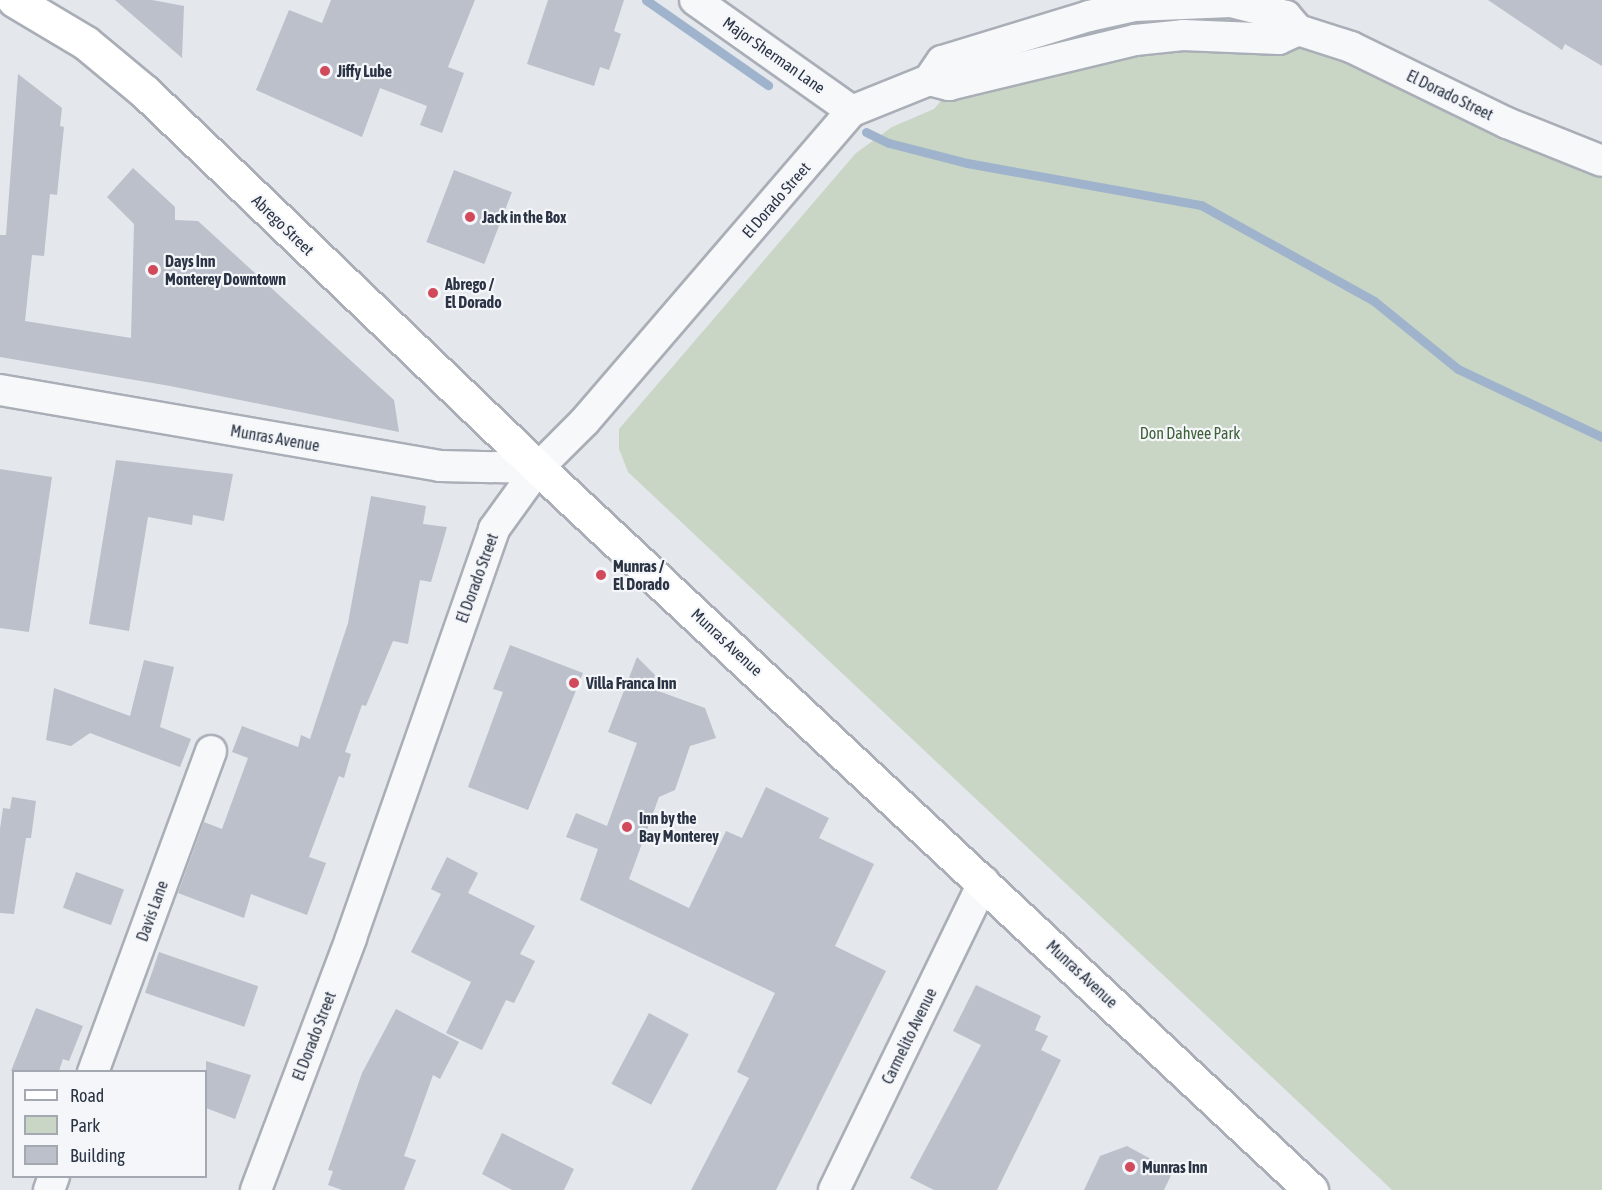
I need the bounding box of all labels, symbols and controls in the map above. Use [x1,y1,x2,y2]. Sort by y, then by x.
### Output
street label: Major Sherman Lane [719,13,829,97]
place label: Jiffy Lube [337,61,392,81]
marker: Jiffy Lube [318,64,332,78]
street label: El Dorado Street [1404,66,1496,124]
street label: El Dorado Street [738,158,814,242]
street label: Abrego Street [248,191,318,259]
place label: Jack in the Box [482,207,567,227]
marker: Jack in the Box [463,210,477,224]
place label: Days Inn Monterey Downtown [165,251,286,289]
marker: Days Inn Monterey Downtown [146,263,160,277]
place label: Abrego / El Dorado [445,274,502,312]
marker: Abrego / El Dorado [426,286,440,300]
street label: Munras Avenue [229,421,321,455]
park label: Don Dahvee Park [1140,423,1240,443]
street label: El Dorado Street [452,531,502,625]
place label: Munras / El Dorado [613,556,670,594]
marker: Munras / El Dorado [594,568,608,582]
street label: Munras Avenue [687,604,767,680]
place label: Villa Franca Inn [586,673,677,693]
marker: Villa Franca Inn [567,676,581,690]
place label: Inn by the Bay Monterey [639,808,719,846]
marker: Inn by the Bay Monterey [620,820,634,834]
street label: Davis Lane [132,878,172,944]
street label: Munras Avenue [1042,936,1122,1012]
street label: Carmelito Avenue [877,985,941,1087]
street label: El Dorado Street [288,989,340,1083]
legend [12,1070,207,1178]
text: Road [70,1085,104,1106]
text: Park [70,1115,100,1136]
text: Building [70,1145,125,1166]
place label: Munras Inn [1142,1157,1207,1177]
marker: Munras Inn [1123,1160,1137,1174]

